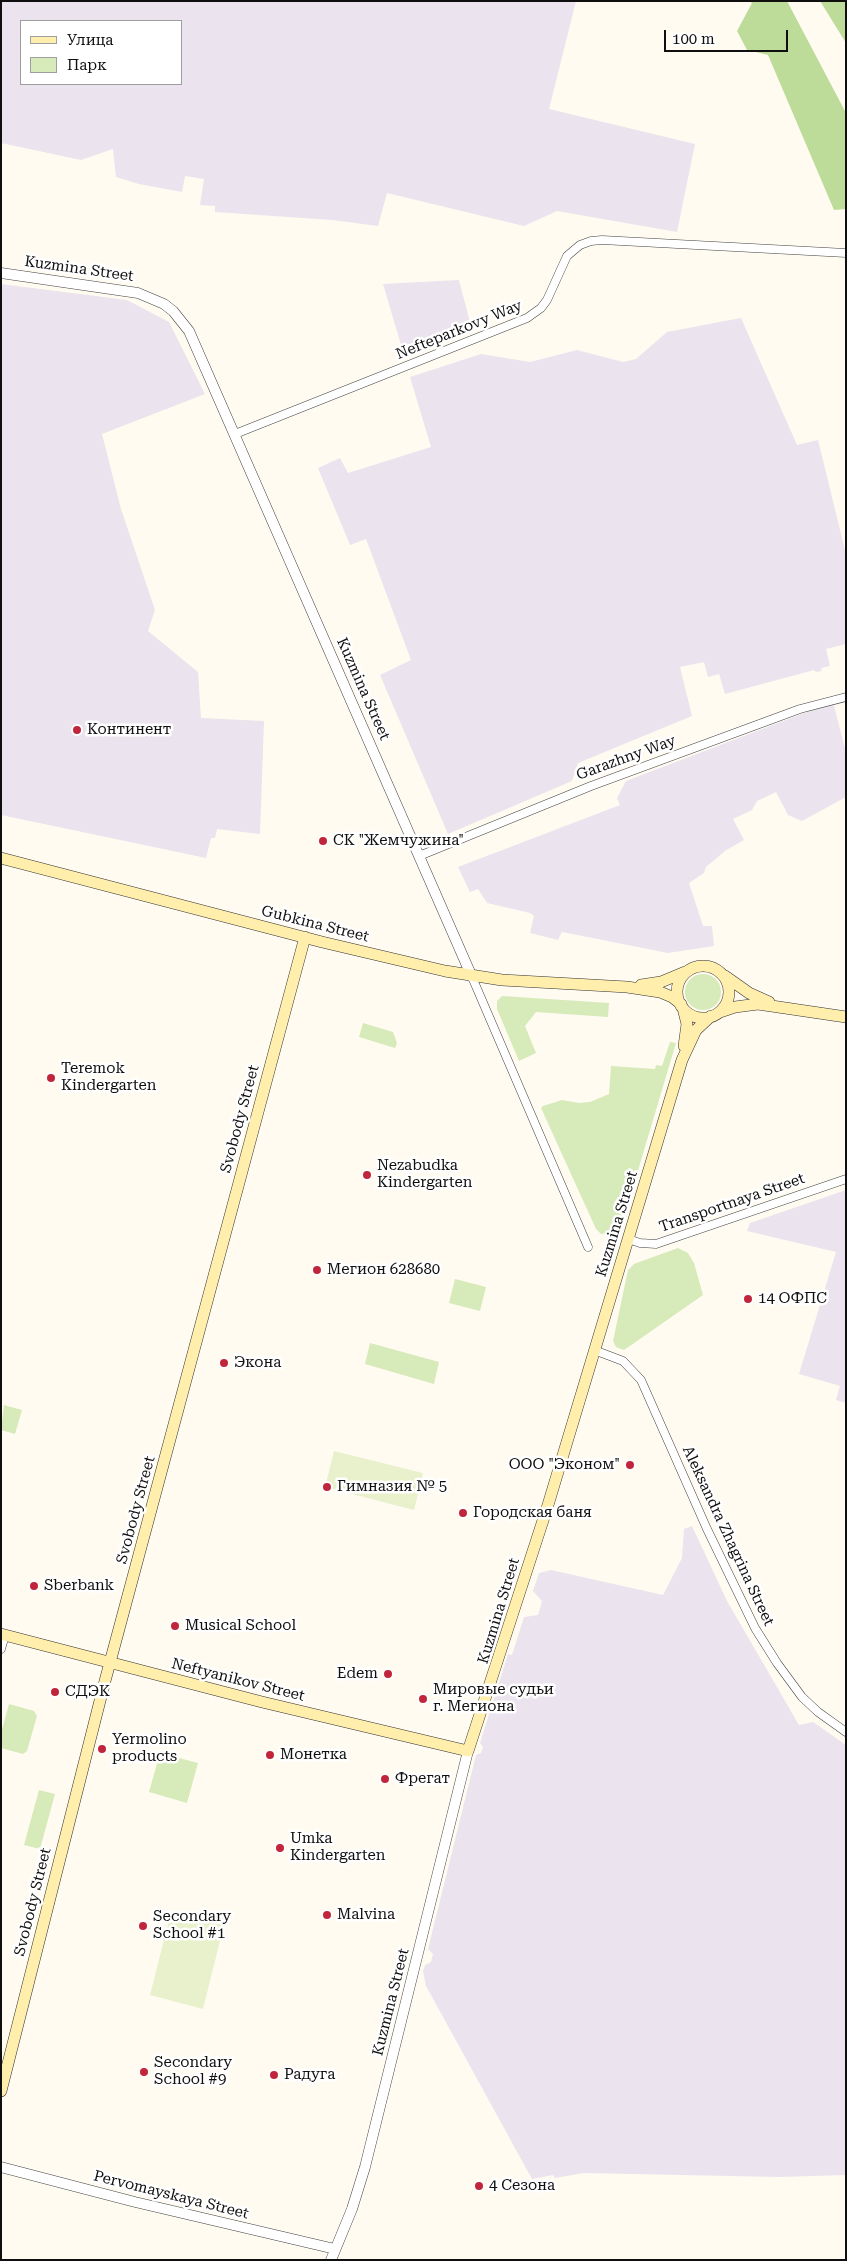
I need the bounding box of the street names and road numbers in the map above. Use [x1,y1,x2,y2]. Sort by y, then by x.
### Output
street label: Kuzmina Street [23,252,135,286]
street label: Nefteparkovy Way [393,296,525,364]
street label: Kuzmina Street [332,635,394,743]
street label: Garazhny Way [574,732,678,784]
street label: Gubkina Street [259,902,371,946]
street label: Svobody Street [217,1063,263,1175]
street label: Kuzmina Street [592,1169,642,1279]
street label: Transportnaya Street [657,1170,807,1236]
street label: Aleksandra Zhagrina Street [678,1443,778,1629]
street label: Svobody Street [113,1454,159,1566]
street label: Kuzmina Street [474,1556,524,1666]
street label: Neftyanikov Street [170,1655,306,1705]
street label: Svobody Street [11,1846,55,1958]
street label: Kuzmina Street [369,1946,413,2058]
street label: Pervomayskaya Street [92,2167,250,2223]

